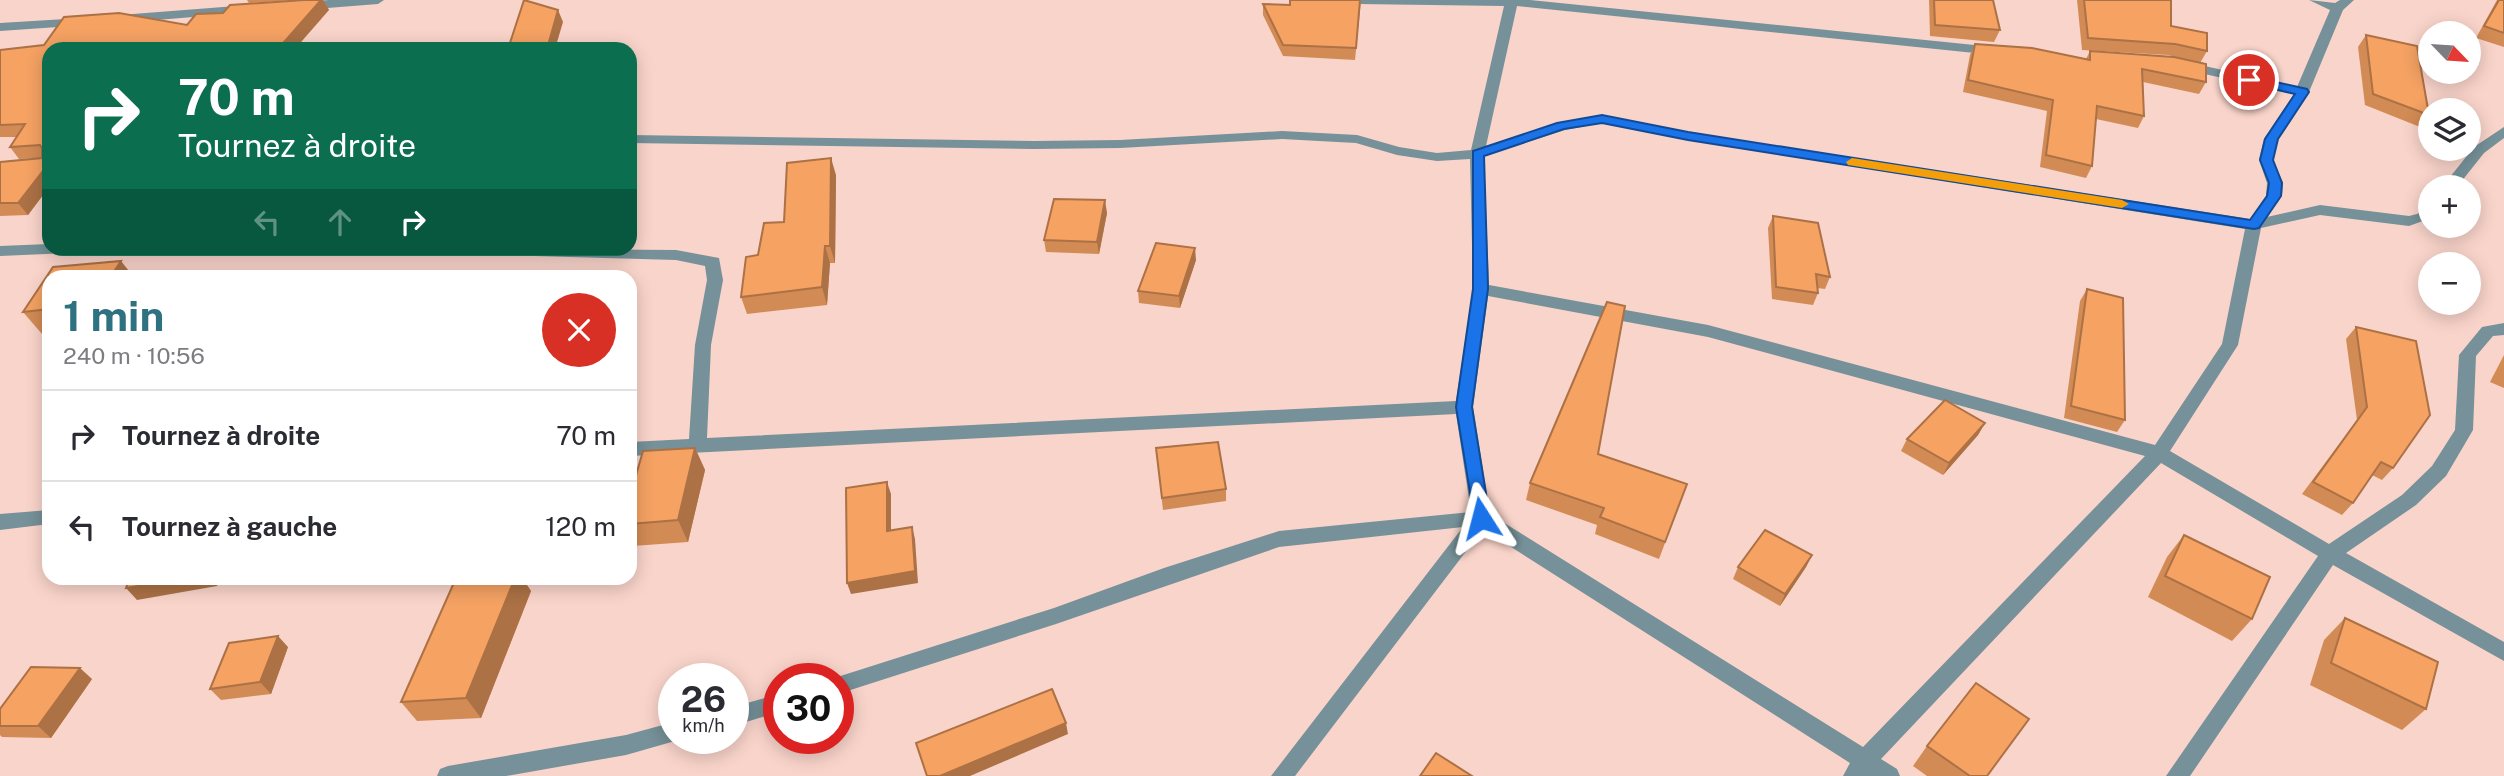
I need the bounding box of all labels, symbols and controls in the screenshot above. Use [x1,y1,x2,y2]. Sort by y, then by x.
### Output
north arrow [2418,21,2482,84]
map controls [2418,21,2481,315]
pin [2219,50,2279,110]
icon: arrive [2230,61,2268,99]
text: 70 m [178,68,295,126]
icon: right [63,70,154,161]
button: layers [2418,98,2481,161]
text: Tournez à droite [178,127,416,164]
button: + [2418,175,2481,238]
icon: left [248,203,286,241]
icon: ahead [321,203,359,241]
icon: right [394,203,432,241]
button: − [2418,252,2481,315]
text: 1 min [63,291,164,340]
button: close [542,293,616,367]
text: 240 m · 10:56 [63,342,205,369]
icon: right [63,417,101,455]
text: Tournez à droite [122,420,320,451]
text: 70 m [556,420,616,451]
position arrow [1444,481,1518,555]
icon: left [63,508,101,546]
text: Tournez à gauche [122,511,337,542]
text: 120 m [545,511,616,542]
speed limit sign: 30 [763,663,854,754]
text: 26 [681,679,726,720]
text: km/h [682,715,725,736]

